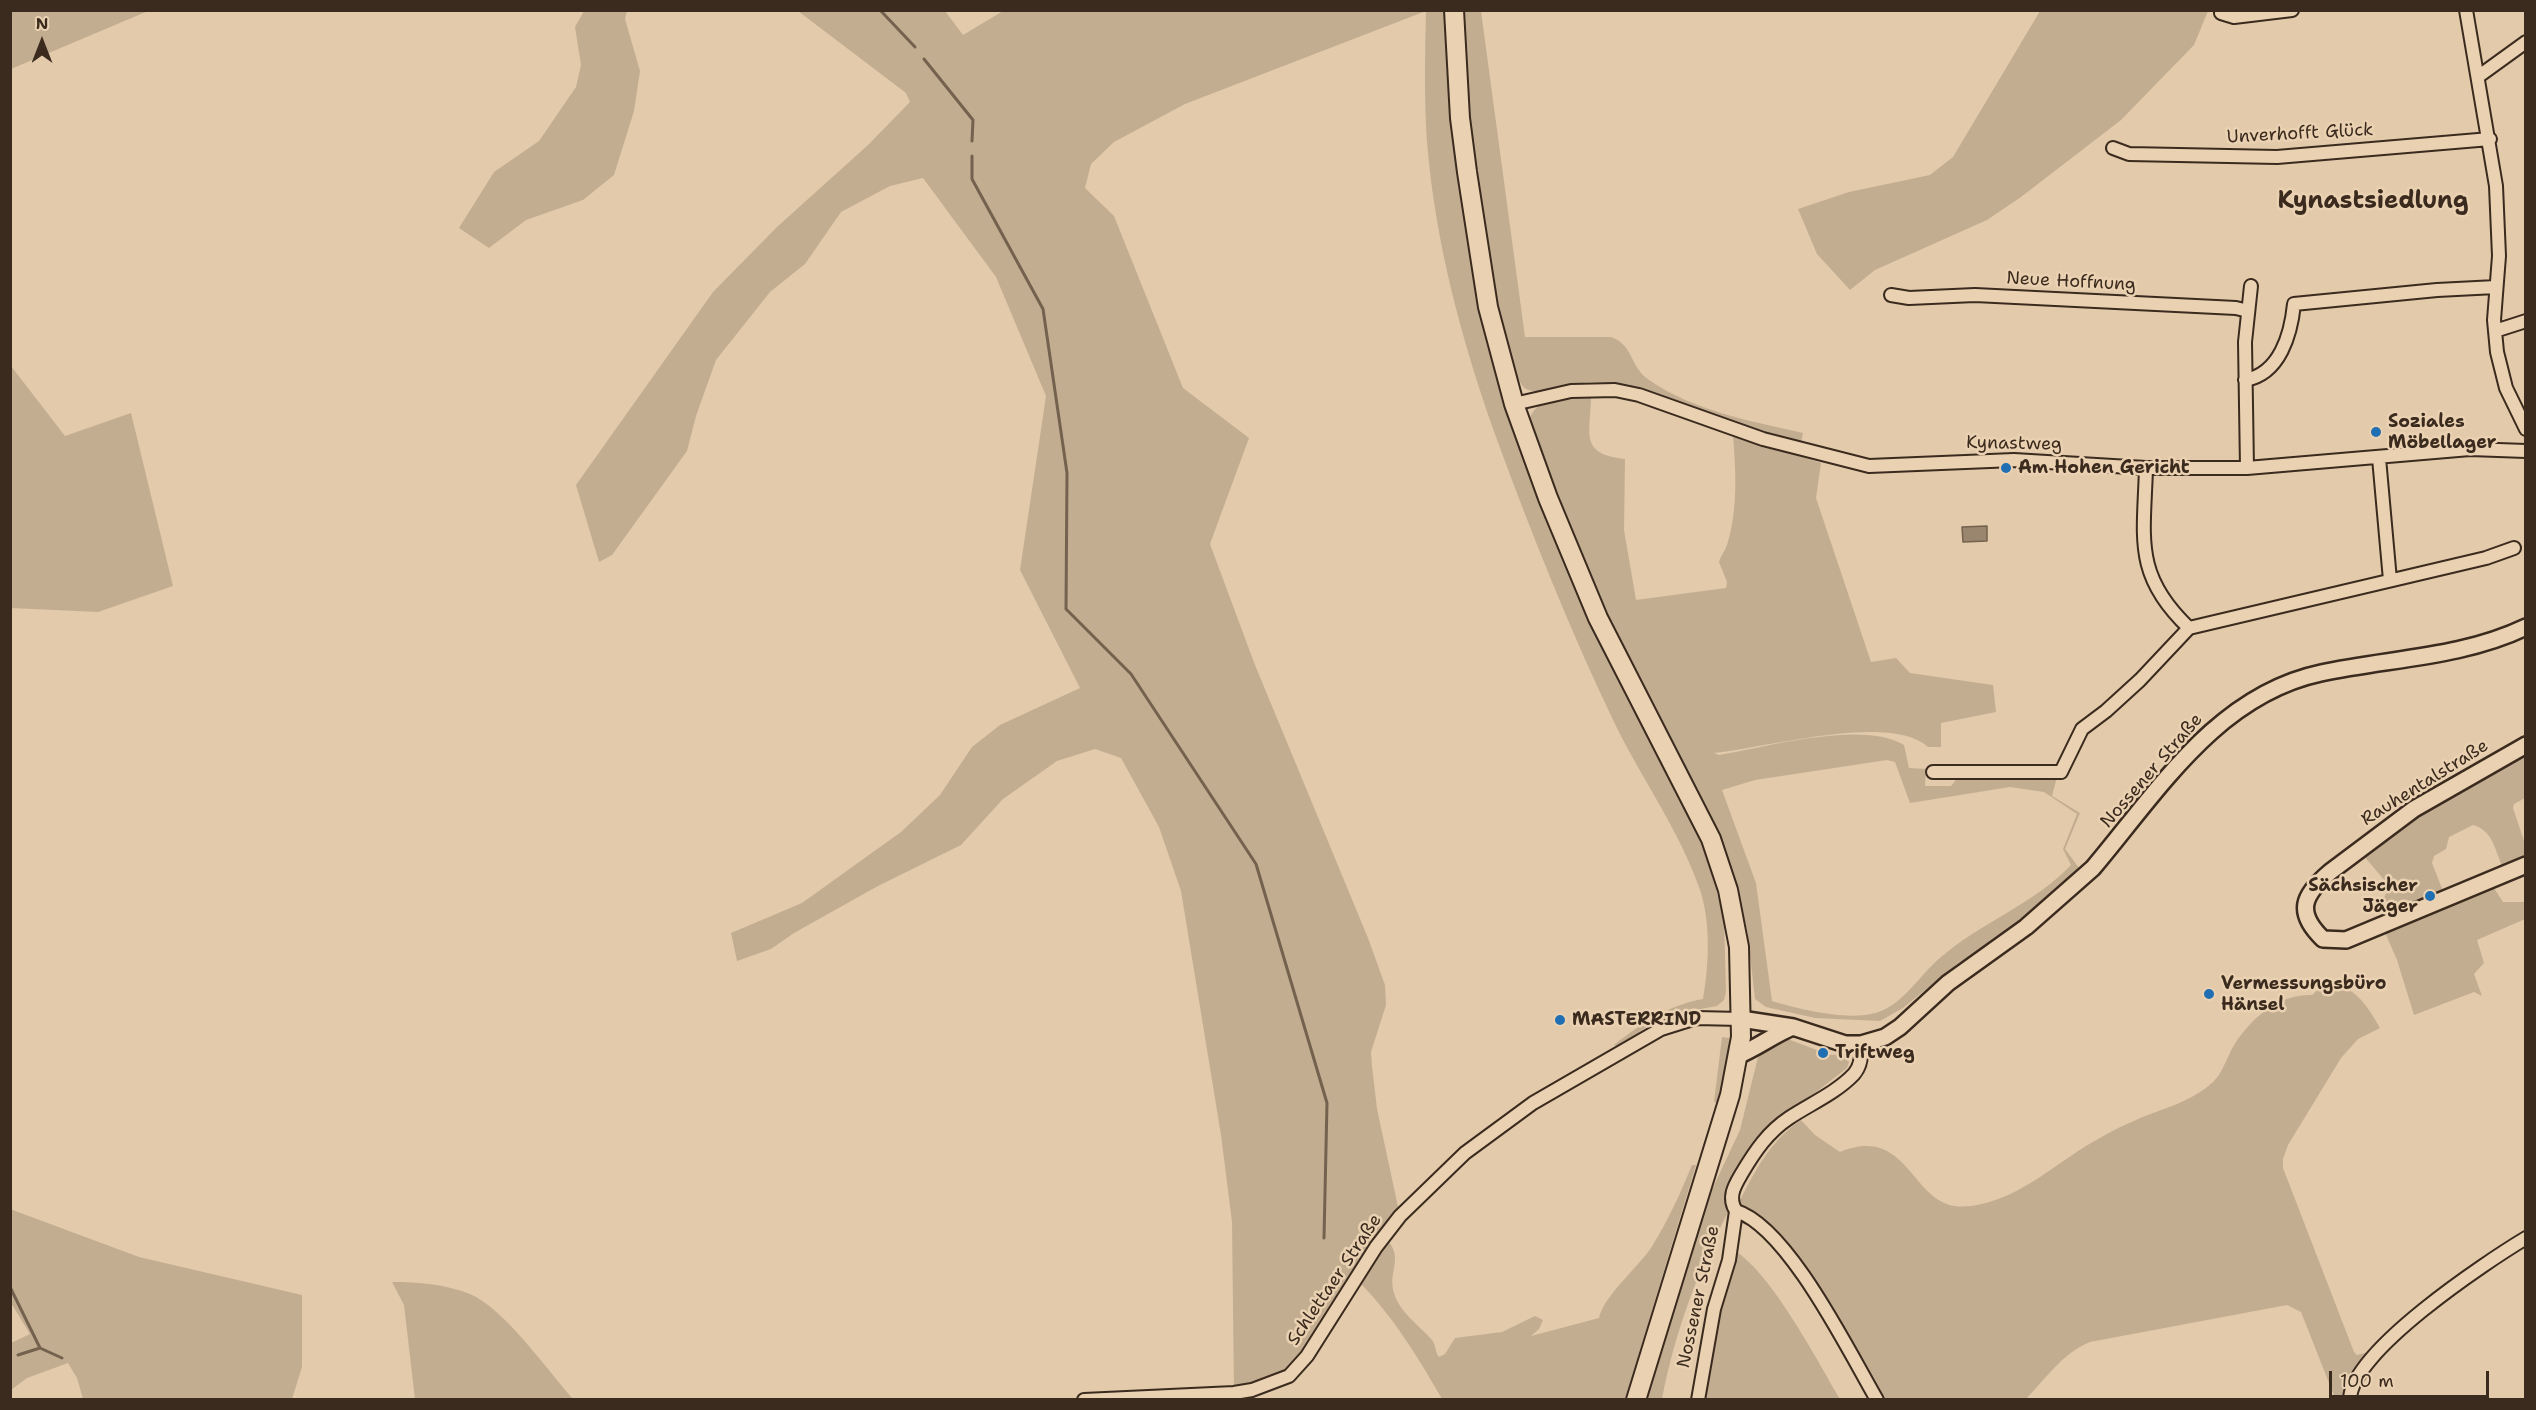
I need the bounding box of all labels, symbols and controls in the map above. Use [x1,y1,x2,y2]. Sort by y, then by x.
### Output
north arrow [12,12,72,72]
text: N [36,13,48,34]
street label: Unverhofft Glück [2226,119,2374,149]
district label: Kynastsiedlung [2277,188,2469,216]
street label: Neue Hoffnung [2006,268,2136,296]
place label: Soziales Möbellager [2388,411,2496,454]
marker: Soziales Möbellager [2369,425,2383,439]
street label: Kynastweg [1966,432,2062,456]
place label: Am Hohen Gericht [2018,457,2190,479]
marker: Am Hohen Gericht [1999,461,2013,475]
street label: Nossener Straße [2096,709,2208,833]
street label: Rauhentalstraße [2357,735,2493,831]
place label: Sächsischer Jäger [2308,875,2418,918]
marker: Sächsischer Jäger [2423,889,2437,903]
place label: Vermessungsbüro Hänsel [2221,973,2386,1016]
marker: Vermessungsbüro Hänsel [2202,987,2216,1001]
place label: MASTERRIND [1572,1009,1701,1031]
marker: MASTERRIND [1553,1013,1567,1027]
place label: Triftweg [1835,1042,1915,1064]
marker: Triftweg [1816,1046,1830,1060]
street label: Schlettaer Straße [1283,1210,1387,1350]
street label: Nossener Straße [1673,1224,1725,1370]
scale bar [2332,1359,2492,1397]
text: 100 m [2340,1369,2394,1393]

